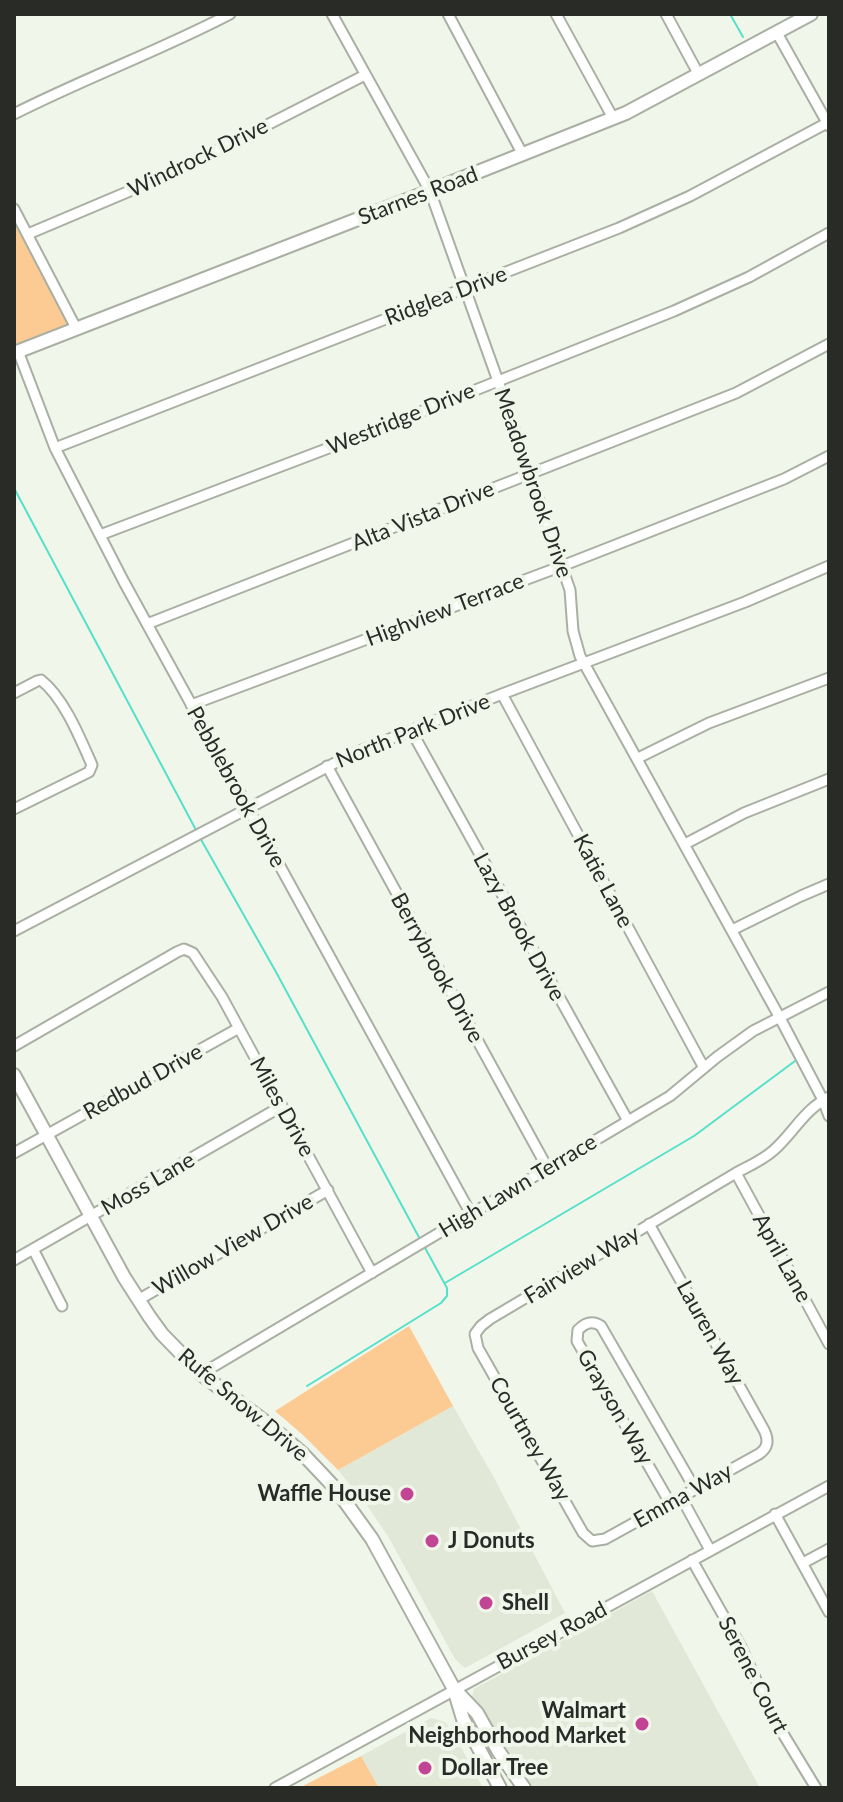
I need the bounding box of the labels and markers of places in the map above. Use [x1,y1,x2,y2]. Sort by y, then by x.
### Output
place label: Waffle House [258,1481,391,1507]
marker: Waffle House [398,1485,416,1503]
place label: J Donuts [448,1528,535,1554]
marker: J Donuts [423,1532,441,1550]
place label: Shell [502,1590,549,1616]
marker: Shell [477,1594,495,1612]
place label: Walmart Neighborhood Market [408,1698,626,1750]
marker: Walmart Neighborhood Market [633,1715,651,1733]
place label: Dollar Tree [441,1755,548,1781]
marker: Dollar Tree [416,1759,434,1777]

